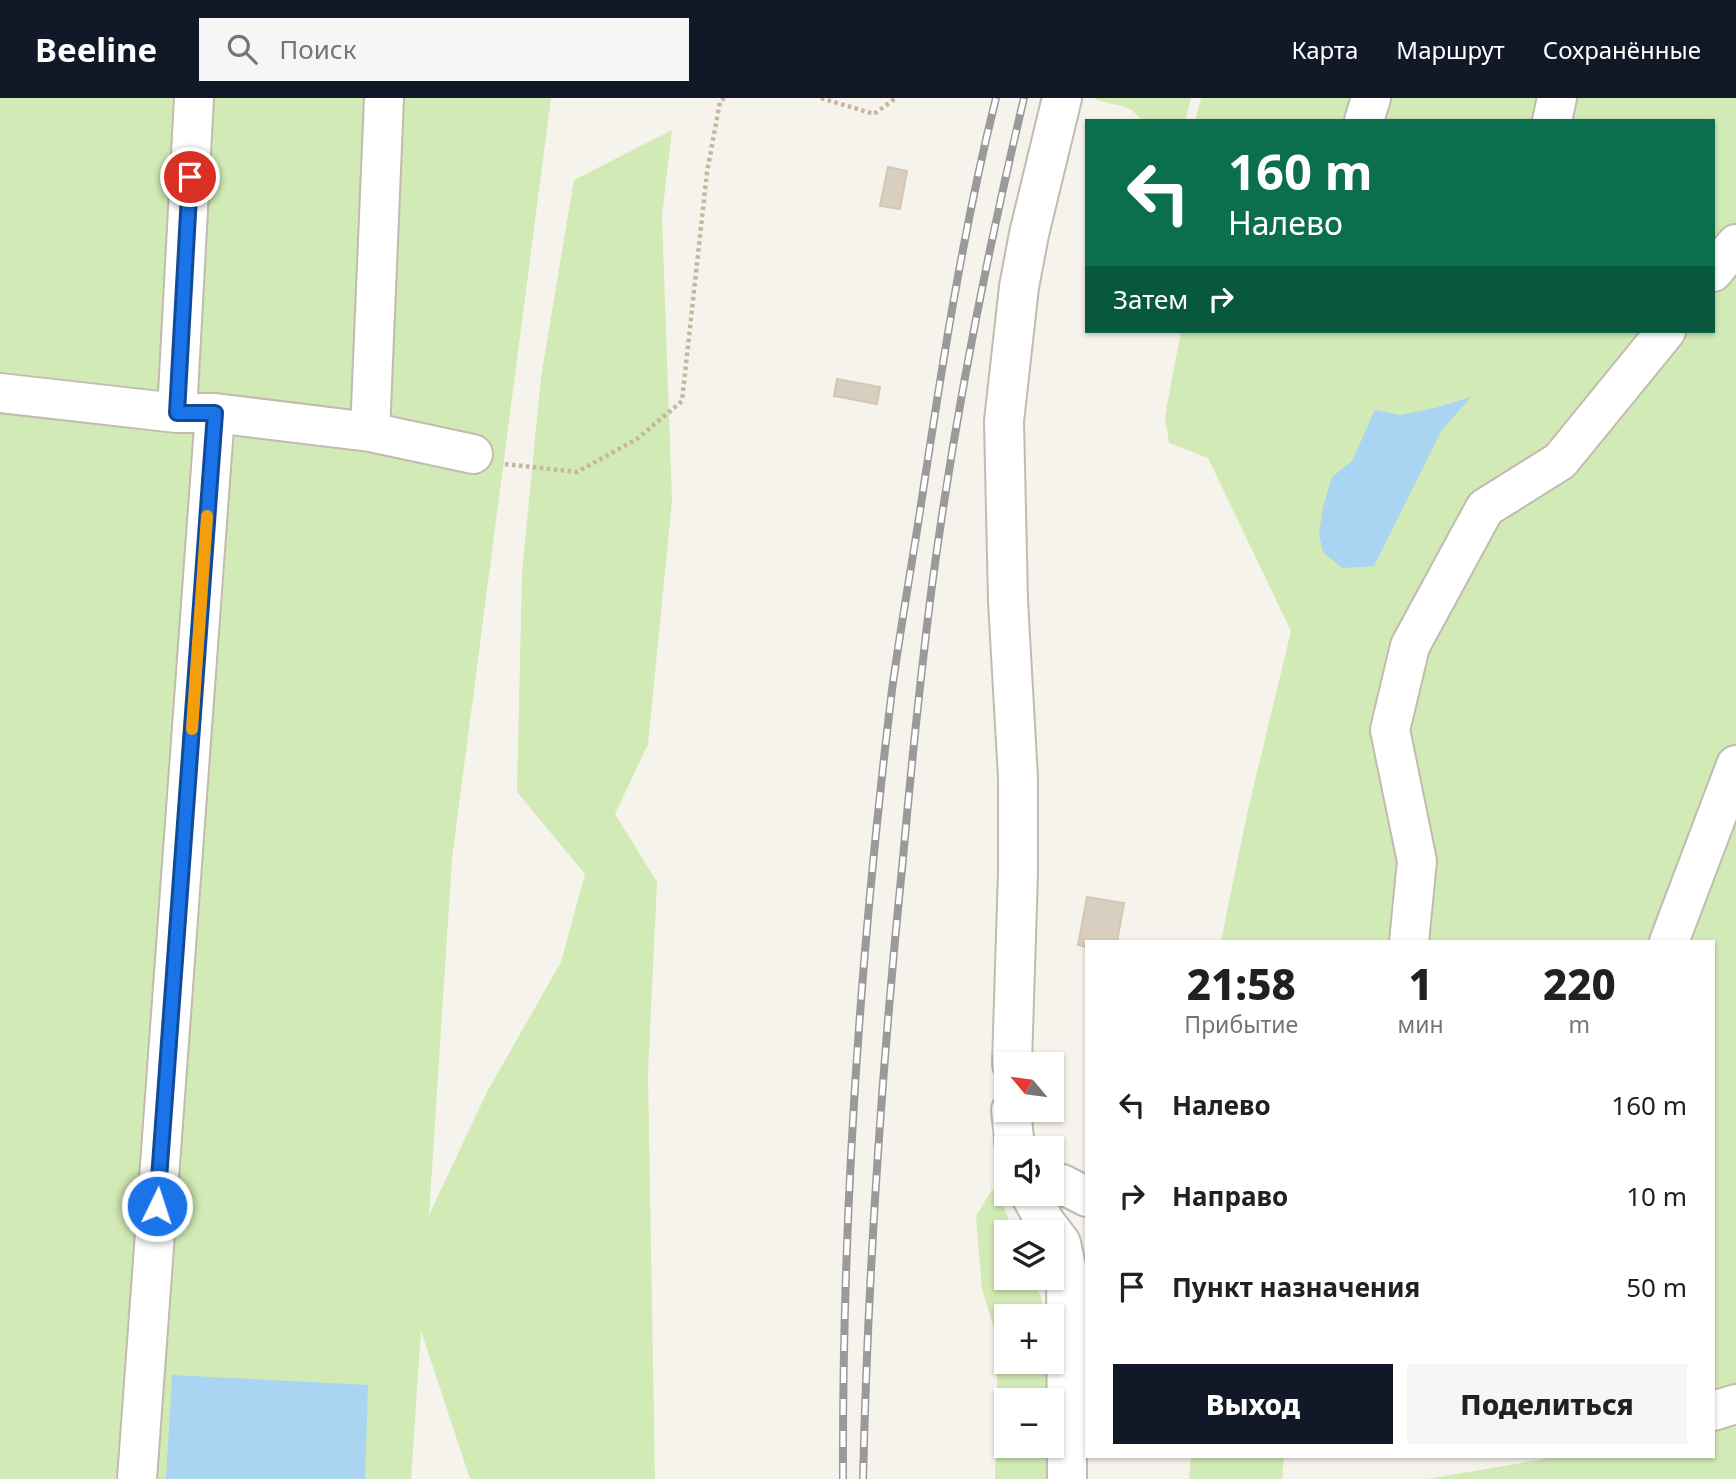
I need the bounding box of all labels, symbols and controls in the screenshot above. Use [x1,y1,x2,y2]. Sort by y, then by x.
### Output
search box [199,18,689,81]
text: Beeline [35,27,157,72]
icon: search [223,30,261,68]
text: Поиск [279,31,356,67]
text: Карта [1291,33,1358,66]
text: Маршрут [1396,33,1505,66]
text: Сохранённые [1543,33,1701,66]
text: 160 m [1228,138,1373,204]
pin [160,147,220,207]
icon: left [1113,147,1204,238]
icon: arrive [171,158,209,196]
text: Налево [1228,201,1343,244]
icon: right [1202,280,1240,318]
text: Затем [1113,281,1188,317]
text: 21:58 [1187,955,1296,1012]
text: 1 [1408,955,1433,1012]
text: 220 [1543,955,1616,1012]
text: Прибытие [1184,1008,1298,1040]
text: мин [1398,1008,1444,1040]
text: m [1569,1008,1590,1040]
north arrow [994,1052,1064,1122]
map controls [994,1052,1064,1458]
icon: left [1113,1086,1151,1124]
text: Налево [1172,1087,1271,1123]
text: 160 m [1611,1087,1687,1123]
button: sound [994,1136,1064,1206]
position arrow [120,1169,194,1243]
icon: right [1113,1177,1151,1215]
text: Направо [1172,1178,1288,1214]
text: 10 m [1626,1178,1687,1214]
button: layers [994,1220,1064,1290]
icon: arrive [1113,1268,1151,1306]
text: Пункт назначения [1172,1269,1420,1305]
text: 50 m [1626,1269,1687,1305]
button: + [994,1304,1064,1374]
button: Выход [1113,1364,1393,1444]
button: Поделиться [1407,1364,1687,1444]
button: − [994,1388,1064,1458]

